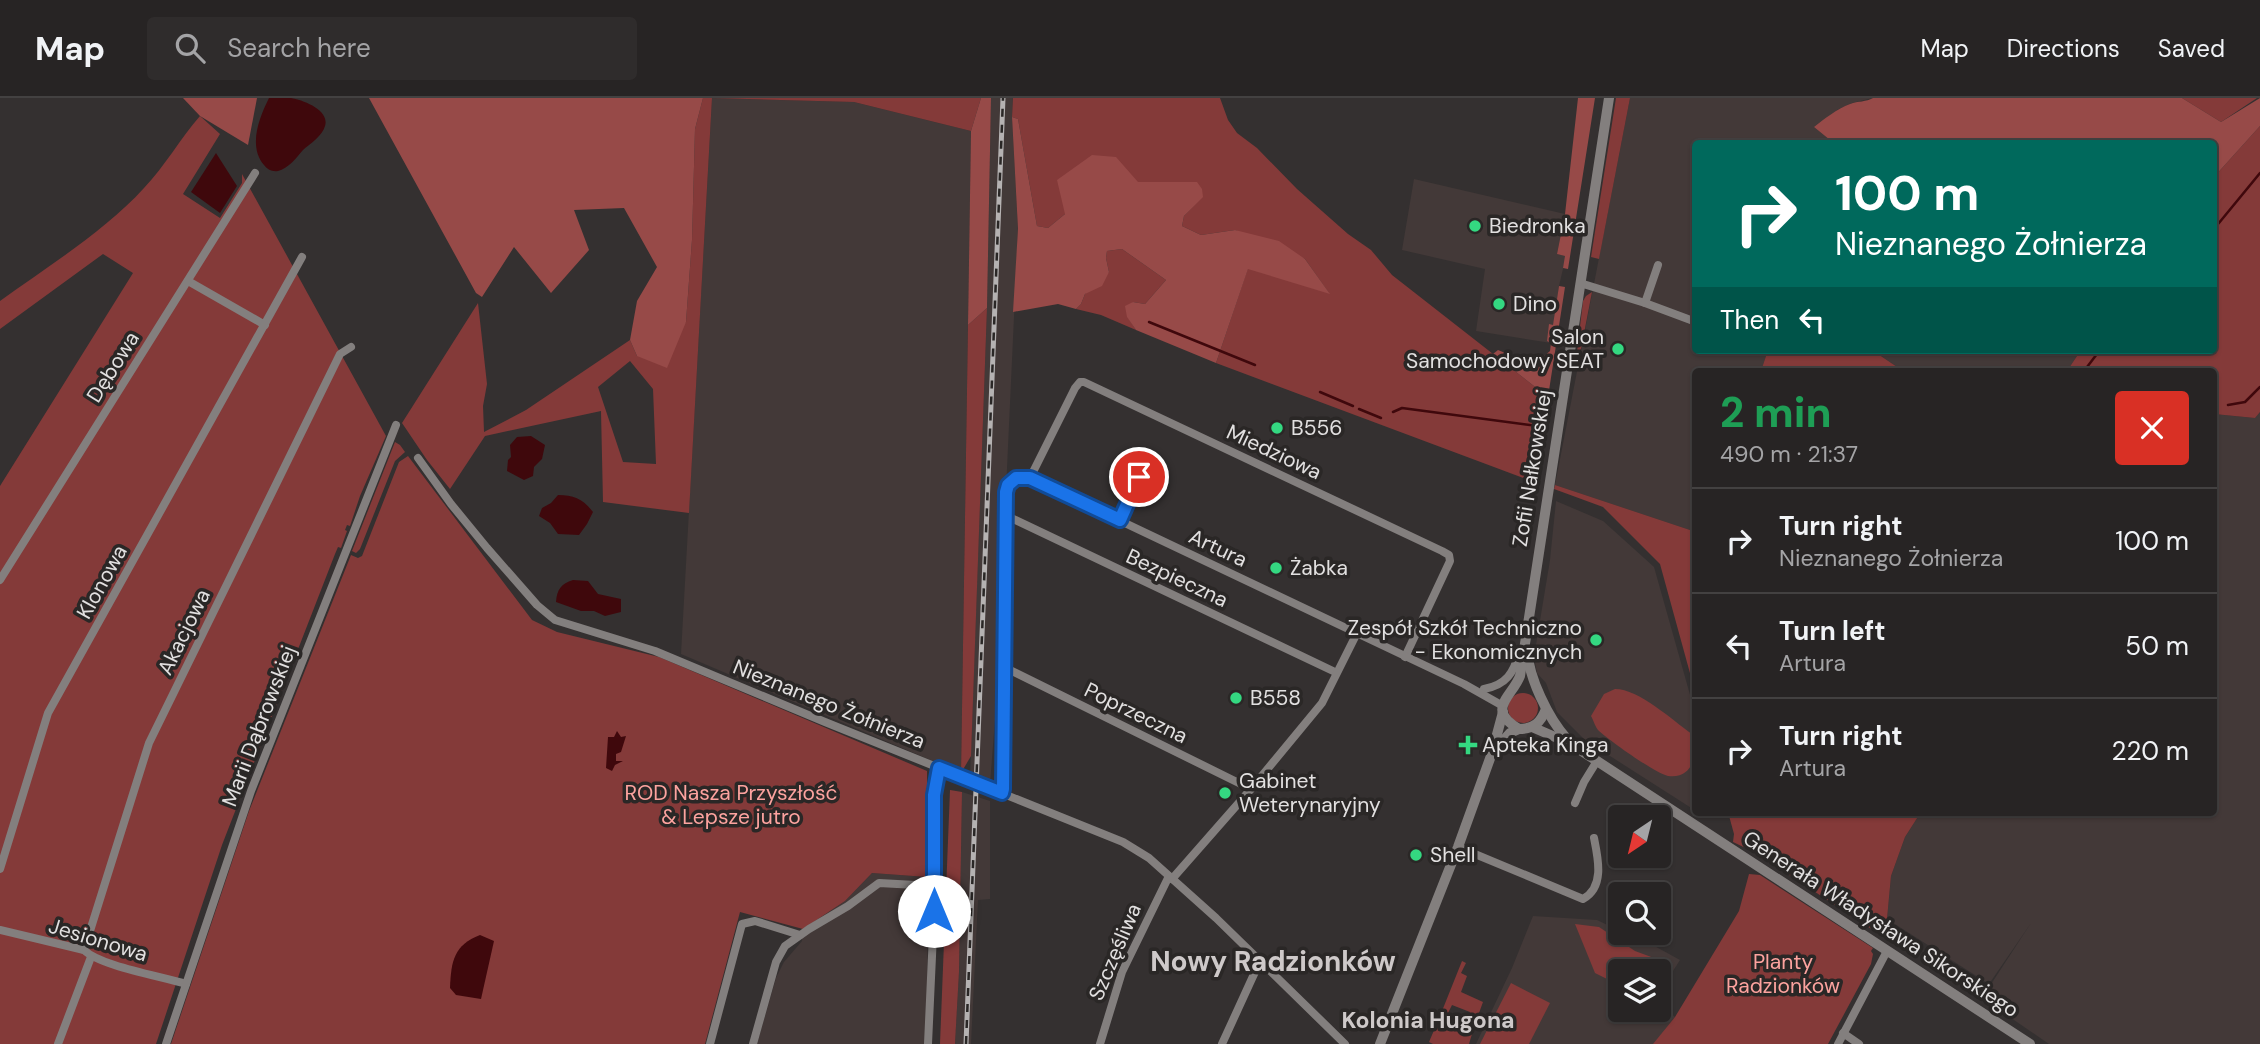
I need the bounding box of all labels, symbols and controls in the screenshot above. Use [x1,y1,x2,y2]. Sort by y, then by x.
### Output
search box [147,17,637,80]
text: Map [35,27,105,70]
icon: search [171,29,209,67]
text: Search here [227,31,371,65]
text: Map [1921,33,1969,64]
text: Directions [2007,33,2120,64]
text: Saved [2158,33,2225,64]
text: 100 m [1835,161,1979,225]
icon: right [1720,168,1811,259]
place label: Biedronka [1489,212,1586,240]
marker: Biedronka [1467,218,1483,234]
text: Nieznanego Żołnierza [1835,223,2147,265]
place label: Dino [1513,290,1557,318]
marker: Dino [1491,296,1507,312]
icon: left [1793,301,1831,339]
text: Then [1720,303,1779,337]
place label: Salon Samochodowy SEAT [1406,323,1604,375]
street label: Dębowa [80,326,146,408]
marker: Salon Samochodowy SEAT [1610,341,1626,357]
text: 2 min [1720,385,1831,440]
street label: Zofii Nałkowskiej [1506,387,1558,549]
button: close [2115,391,2189,465]
place label: B556 [1291,414,1342,442]
street label: Miedziowa [1222,418,1326,486]
marker: B556 [1269,420,1285,436]
text: 490 m · 21:37 [1720,439,1858,469]
pin [1109,447,1169,507]
icon: arrive [1120,458,1158,496]
text: Turn right [1779,509,1903,543]
street label: Artura [1184,522,1252,574]
icon: right [1720,522,1758,560]
text: 100 m [2115,524,2189,558]
street label: Klonowa [70,540,134,624]
street label: Bezpieczna [1121,542,1233,614]
text: Nieznanego Żołnierza [1779,543,2003,573]
place label: Żabka [1290,554,1348,582]
marker: Żabka [1268,560,1284,576]
street label: Akacjowa [151,584,217,680]
place label: Zespół Szkół Techniczno - Ekonomicznych [1348,614,1582,666]
text: Turn left [1779,614,1886,648]
icon: left [1720,627,1758,665]
text: 50 m [2125,629,2189,663]
marker: Zespół Szkół Techniczno - Ekonomicznych [1588,632,1604,648]
street label: Marii Dąbrowskiej [215,642,303,810]
text: Artura [1779,648,1846,678]
street label: Nieznanego Żołnierza [729,653,929,755]
street label: Poprzeczna [1080,676,1192,750]
place label: B558 [1250,684,1301,712]
marker: B558 [1228,690,1244,706]
text: Turn right [1779,719,1903,753]
place label: Apteka Kinga [1482,731,1609,759]
icon: right [1720,732,1758,770]
text: 220 m [2111,734,2189,768]
marker: Apteka Kinga [1460,737,1476,753]
text: Artura [1779,753,1846,783]
place label: Gabinet Weterynaryjny [1239,767,1381,819]
park label: ROD Nasza Przyszłość & Lepsze jutro [625,779,837,831]
marker: Gabinet Weterynaryjny [1217,785,1233,801]
north arrow [1608,805,1671,868]
map controls [1608,805,1671,1022]
street label: Generała Władysława Sikorskiego [1738,824,2024,1024]
place label: Shell [1430,841,1476,869]
marker: Shell [1408,847,1424,863]
position arrow [897,874,971,948]
button: search [1608,882,1671,945]
street label: Szczęśliwa [1082,899,1148,1005]
street label: Jesionowa [45,912,151,968]
district label: Nowy Radzionków [1150,943,1396,980]
park label: Planty Radzionków [1726,948,1840,1000]
button: layers [1608,959,1671,1022]
district label: Kolonia Hugona [1341,1005,1515,1035]

